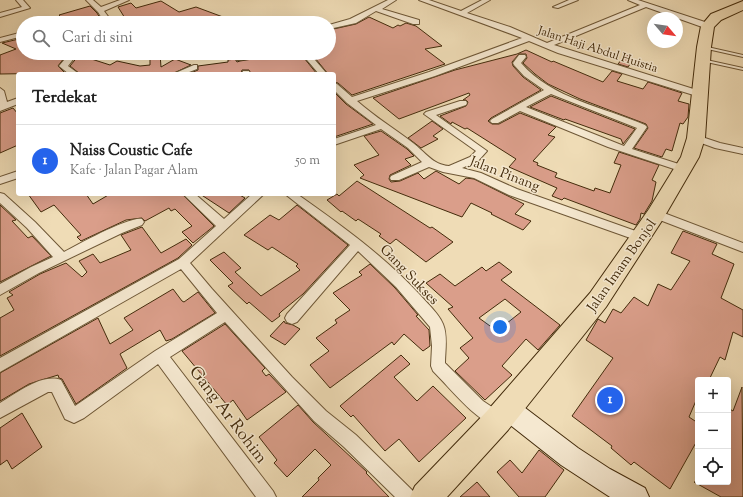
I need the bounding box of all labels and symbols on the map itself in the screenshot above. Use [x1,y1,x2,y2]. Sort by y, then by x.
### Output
north arrow [647,12,683,48]
street label: Jalan Haji Abdul Huistia [535,22,660,78]
street label: Jalan Pinang [465,152,542,197]
street label: Jalan Imam Bonjol [583,216,662,317]
street label: Gang Sukses [374,241,443,310]
your location [490,317,510,337]
street label: Gang Ar Rohim [183,361,272,469]
pin: 1 [597,385,623,415]

